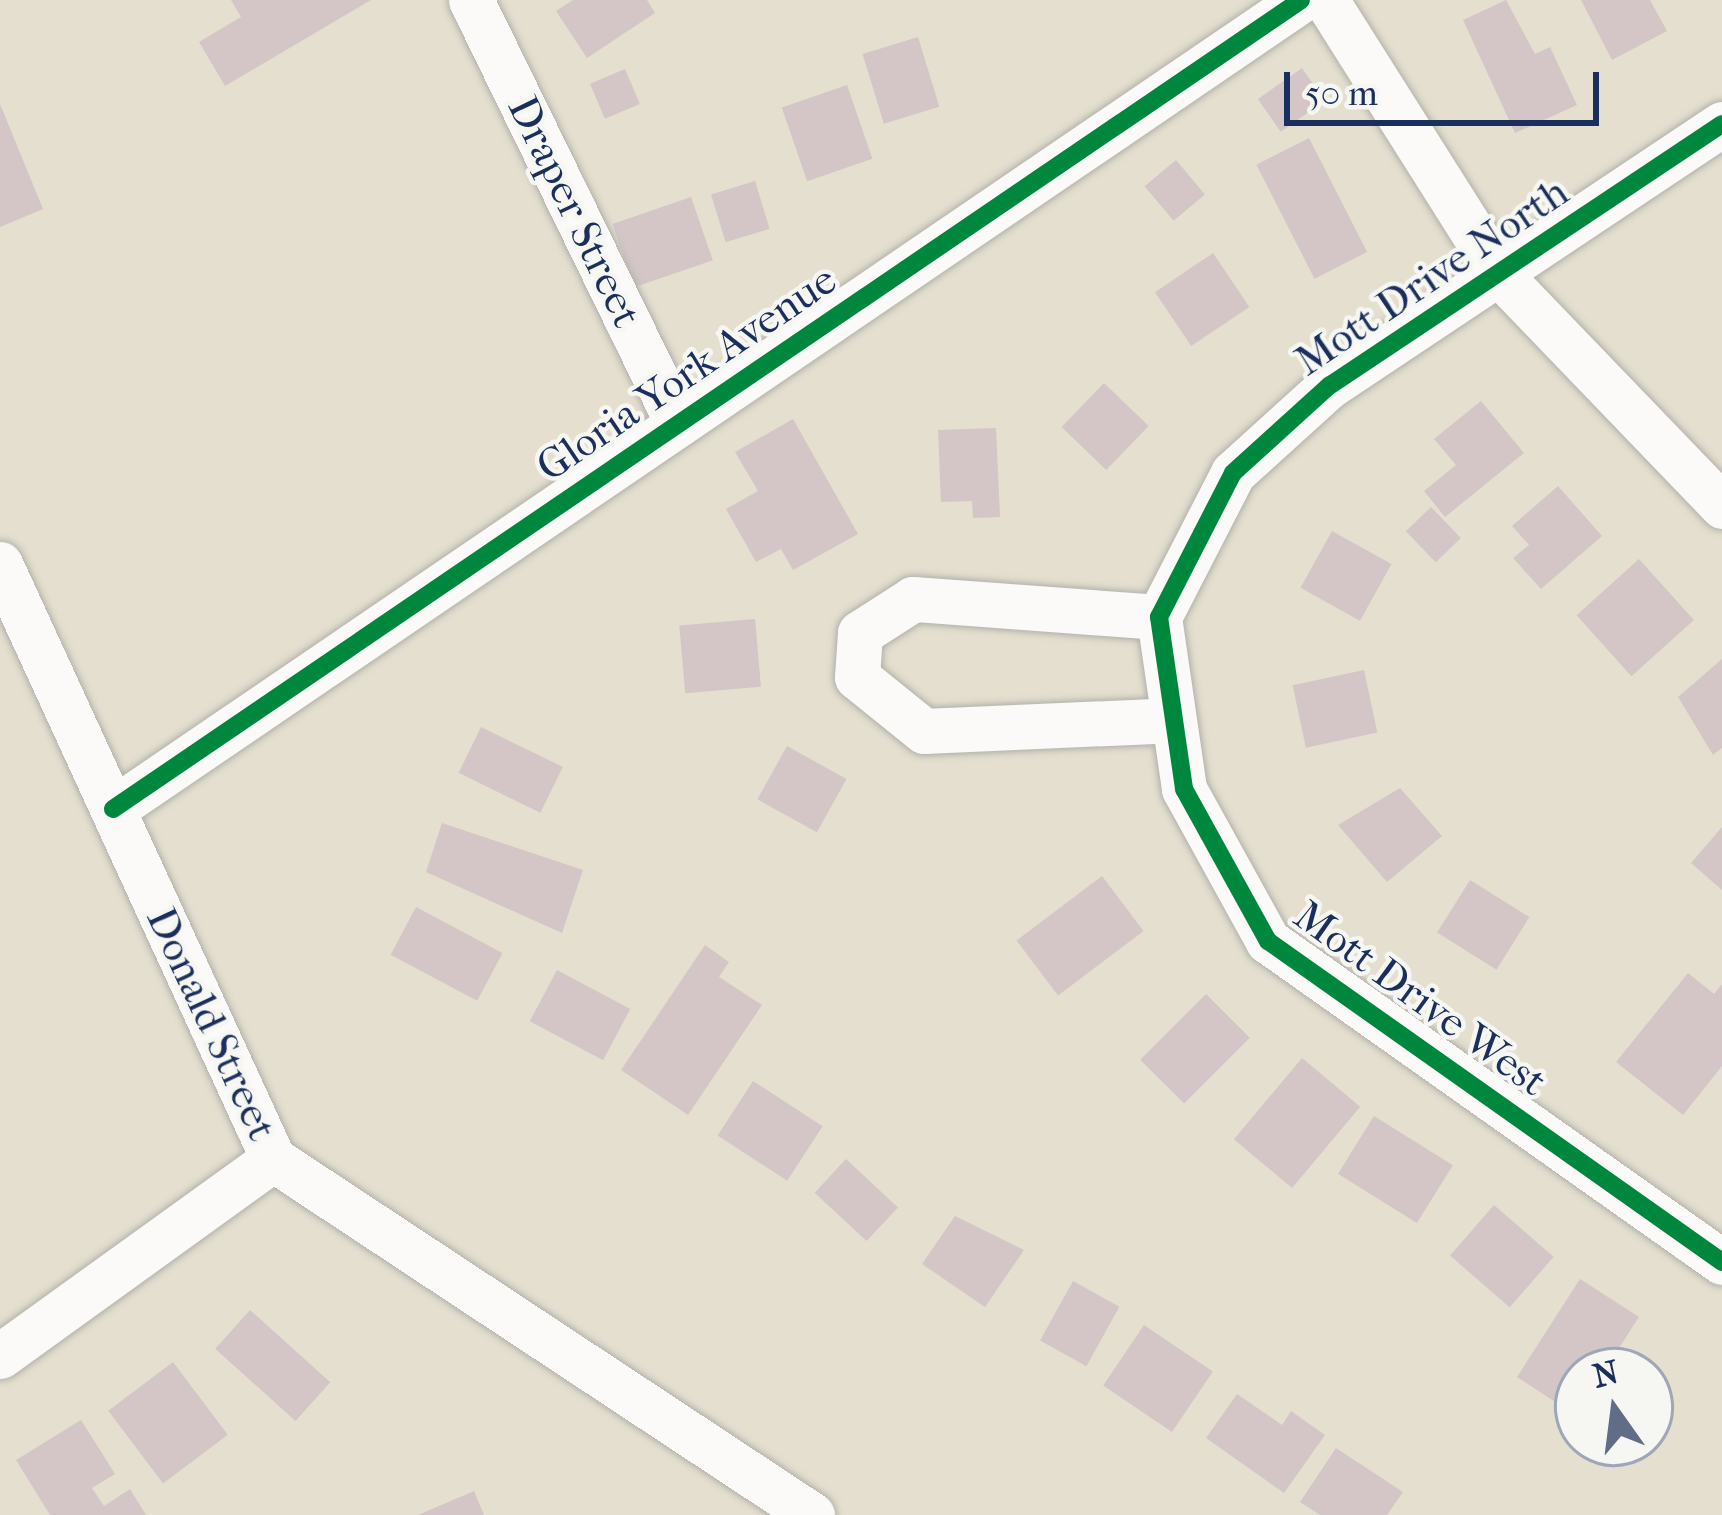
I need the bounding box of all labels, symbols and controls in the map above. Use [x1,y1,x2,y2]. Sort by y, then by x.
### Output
scale bar [1290,48,1605,122]
text: 50 m [1305,72,1378,114]
street label: Draper Street [496,88,652,336]
street label: Mott Drive North [1286,167,1578,387]
street label: Gloria York Avenue [528,255,846,493]
street label: Mott Drive West [1284,891,1556,1107]
street label: Donald Street [135,900,287,1148]
north arrow [1554,1347,1674,1467]
text: N [1589,1353,1623,1396]

